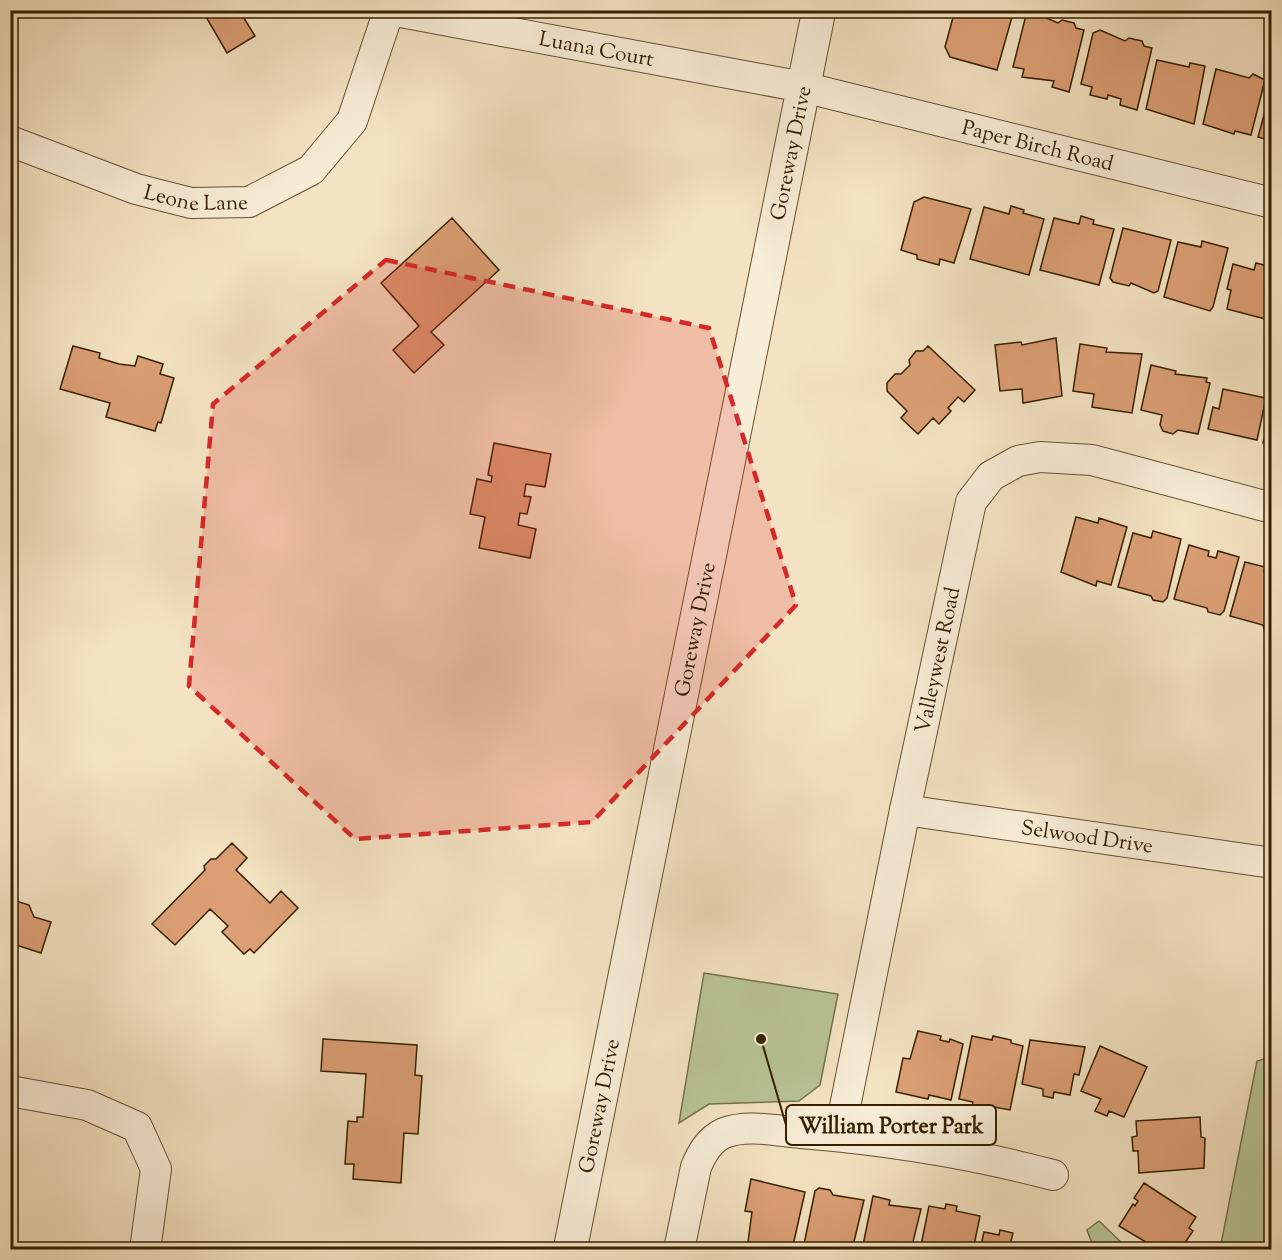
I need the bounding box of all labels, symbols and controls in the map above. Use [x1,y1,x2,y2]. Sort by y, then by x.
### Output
street label: Luana Court [536,25,656,76]
street label: Goreway Drive [764,83,820,223]
street label: Paper Birch Road [958,114,1116,180]
street label: Leone Lane [140,179,248,220]
street label: Goreway Drive [668,560,725,700]
street label: Valleywest Road [909,584,969,736]
street label: Selwood Drive [1019,814,1155,863]
street label: Goreway Drive [573,1036,629,1176]
callout: William Porter Park [786,1105,996,1145]
text: William Porter Park [798,1112,984,1144]

